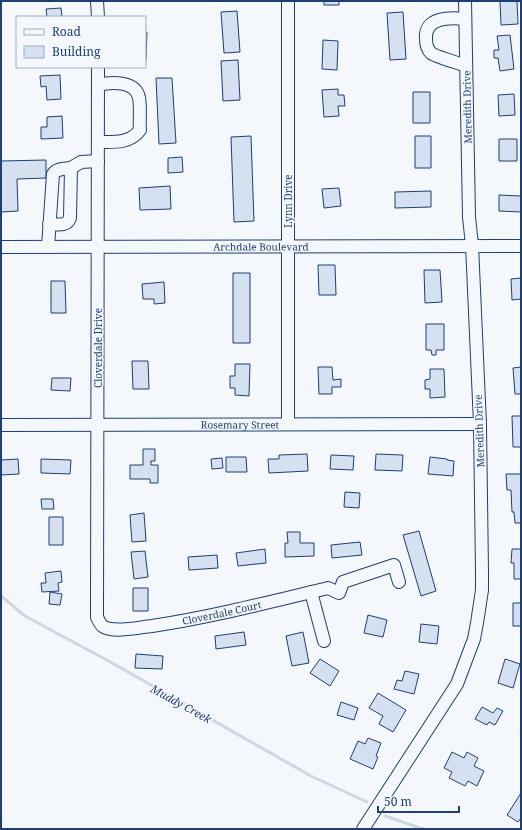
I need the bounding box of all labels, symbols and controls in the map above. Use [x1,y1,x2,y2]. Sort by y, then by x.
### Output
legend [16,16,146,68]
text: Road [52,23,82,40]
text: Building [52,43,101,60]
street label: Meredith Drive [459,70,475,144]
street label: Lynn Drive [281,174,295,228]
street label: Archdale Boulevard [213,239,309,254]
street label: Cloverdale Drive [91,308,105,388]
street label: Meredith Drive [471,394,487,468]
street label: Rosemary Street [201,417,280,432]
street label: Cloverdale Court [181,597,263,628]
water label: Muddy Creek [147,680,215,727]
scale bar [378,788,459,814]
text: 50 m [384,793,412,810]

